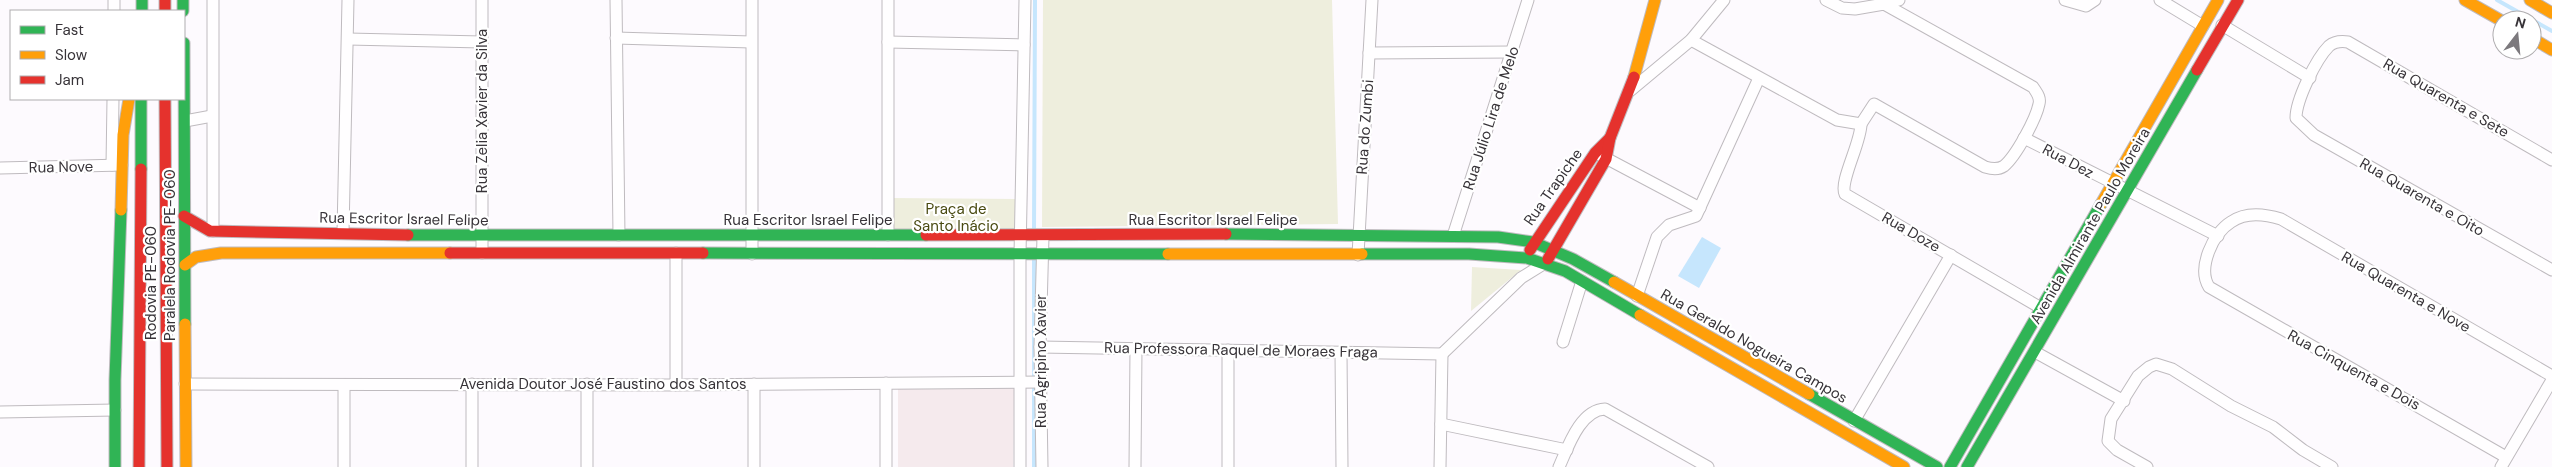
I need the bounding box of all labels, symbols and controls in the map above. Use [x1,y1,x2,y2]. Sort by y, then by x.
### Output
legend [10,10,185,100]
north arrow [2492,10,2542,60]
text: N [2513,12,2528,33]
text: Fast [55,20,84,40]
street label: Rua Zelia Xavier da Silva [472,29,492,193]
street label: Rua Júlio Lira de Melo [1458,43,1524,192]
text: Slow [55,45,88,65]
street label: Rua Quarenta e Sete [2379,54,2513,142]
text: Jam [55,70,84,90]
street label: Rua do Zumbi [1352,79,1378,175]
street label: Avenida Almirante Paulo Moreira [2025,124,2155,328]
street label: Rua Dez [2039,139,2097,183]
street label: Rua Trapiche [1519,145,1587,229]
street label: Rua Quarenta e Oito [2356,153,2488,241]
street label: Rua Nove [29,156,93,178]
street label: Paralela Rodovia PE-060 [160,169,180,341]
park label: Praça de Santo Inácio [913,199,999,236]
street label: Rua Doze [1878,207,1944,257]
street label: Rua Escritor Israel Felipe [319,208,489,230]
street label: Rua Escritor Israel Felipe [723,210,893,230]
street label: Rua Escritor Israel Felipe [1128,210,1298,230]
street label: Rodovia PE-060 [141,226,161,340]
street label: Rua Quarenta e Nove [2338,247,2474,337]
street label: Rua Geraldo Nogueira Campos [1657,284,1851,408]
street label: Rua Agripino Xavier [1031,294,1051,428]
street label: Rua Cinquenta e Dois [2284,325,2424,415]
street label: Rua Professora Raquel de Moraes Fraga [1104,338,1378,362]
street label: Avenida Doutor José Faustino dos Santos [459,374,747,394]

